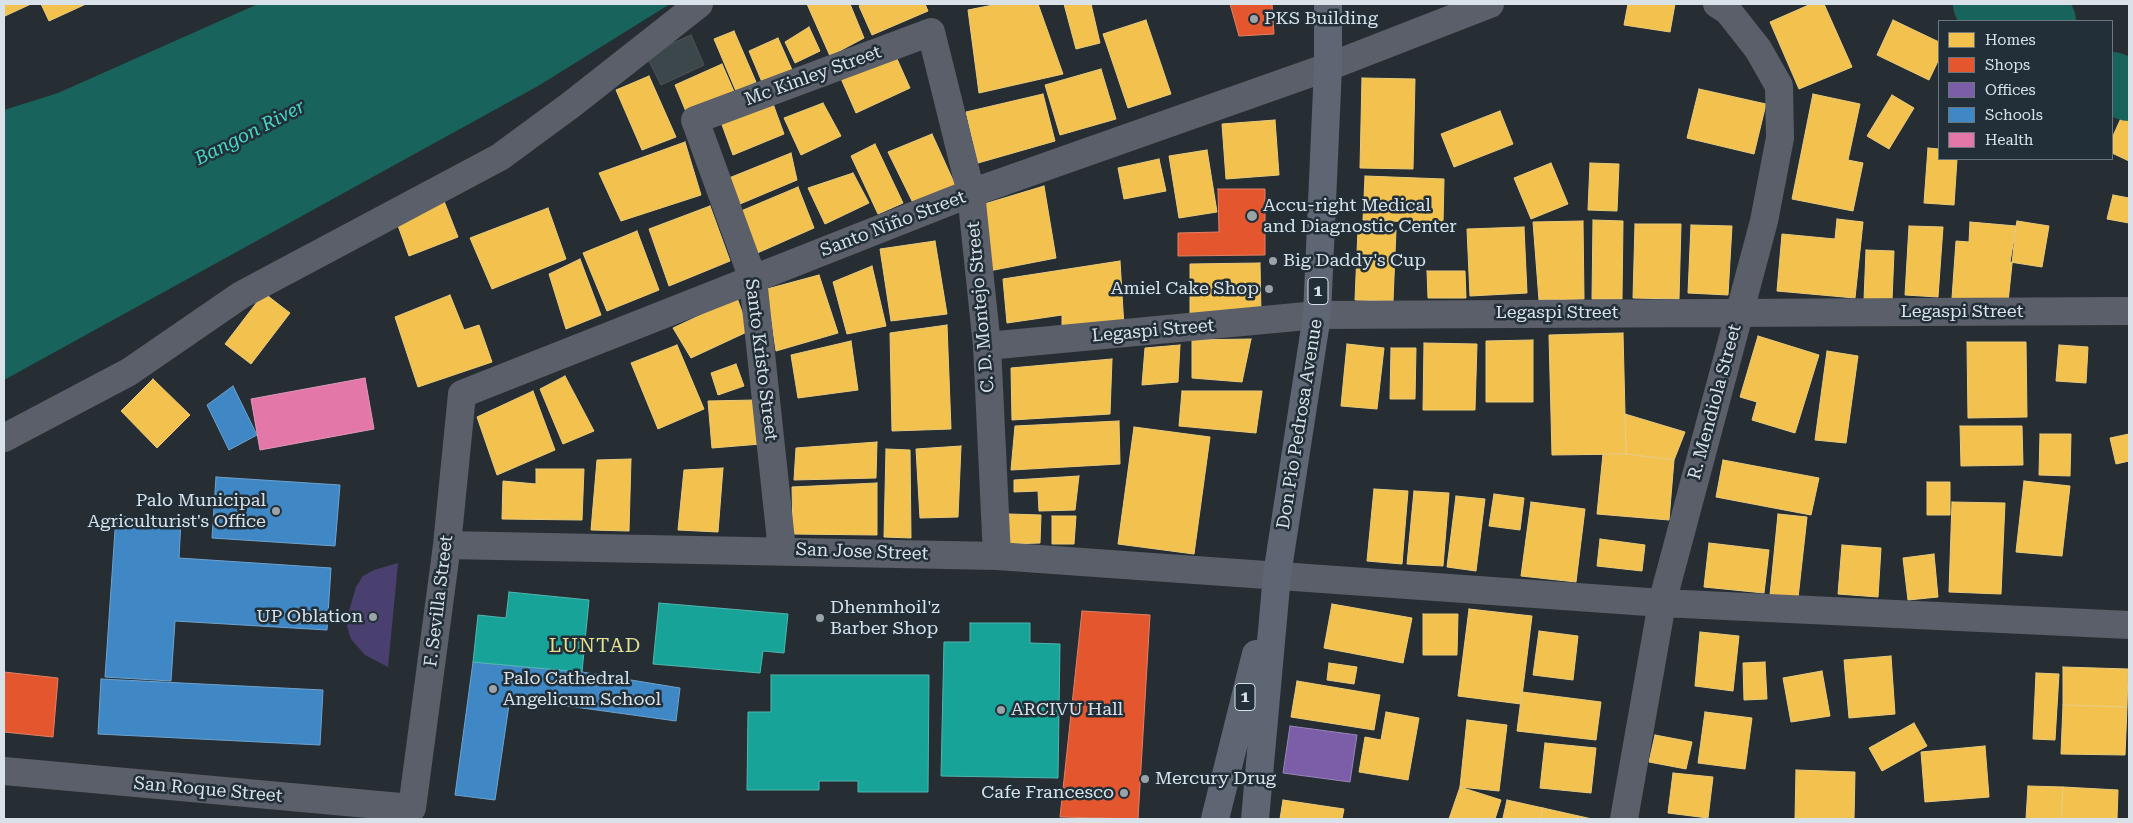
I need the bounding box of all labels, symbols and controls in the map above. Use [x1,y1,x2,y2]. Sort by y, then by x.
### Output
place label: PKS Building [1264,8,1378,30]
marker: PKS Building [1248,13,1260,25]
legend [1938,20,2113,160]
text: Homes [1985,31,2036,49]
street label: Mc Kinley Street [742,41,884,111]
text: Shops [1985,56,2030,74]
text: Offices [1985,81,2036,99]
water label: Bangon River [191,95,309,171]
text: Schools [1985,106,2043,124]
text: Health [1985,131,2034,149]
street label: Santo Niño Street [817,186,969,262]
place label: Accu-right Medical and Diagnostic Center [1263,195,1457,238]
marker: Accu-right Medical and Diagnostic Center [1245,209,1259,223]
street label: C. D. Montejo Street [963,220,999,394]
place label: Big Daddy's Cup [1283,250,1426,272]
marker: Big Daddy's Cup [1267,255,1279,267]
street label: Santo Kristo Street [740,278,782,442]
place label: Amiel Cake Shop [1111,278,1259,300]
road number: 1 [1308,278,1328,304]
marker: Amiel Cake Shop [1263,283,1275,295]
street label: Legaspi Street [1901,301,2023,323]
street label: Legaspi Street [1496,302,1618,324]
street label: Legaspi Street [1091,315,1215,347]
street label: Don Pio Pedrosa Avenue [1273,317,1327,531]
street label: R. Mendiola Street [1684,322,1746,482]
place label: Palo Municipal Agriculturist's Office [88,490,266,532]
marker: Palo Municipal Agriculturist's Office [270,505,282,517]
street label: F. Sevilla Street [420,534,458,668]
street label: San Jose Street [795,539,929,565]
place label: Dhenmhoil'z Barber Shop [830,597,940,640]
place label: UP Oblation [256,606,363,628]
marker: UP Oblation [367,611,379,623]
marker: Dhenmhoil'z Barber Shop [814,612,826,624]
district label: LUNTAD [548,634,642,658]
place label: Palo Cathedral Angelicum School [503,668,661,711]
marker: Palo Cathedral Angelicum School [487,683,499,695]
road number: 1 [1235,684,1255,710]
place label: ARCIVU Hall [1011,699,1123,721]
marker: ARCIVU Hall [995,704,1007,716]
place label: Mercury Drug [1155,768,1276,790]
street label: San Roque Street [133,773,283,807]
marker: Mercury Drug [1139,773,1151,785]
place label: Cafe Francesco [981,782,1114,804]
marker: Cafe Francesco [1118,787,1130,799]

